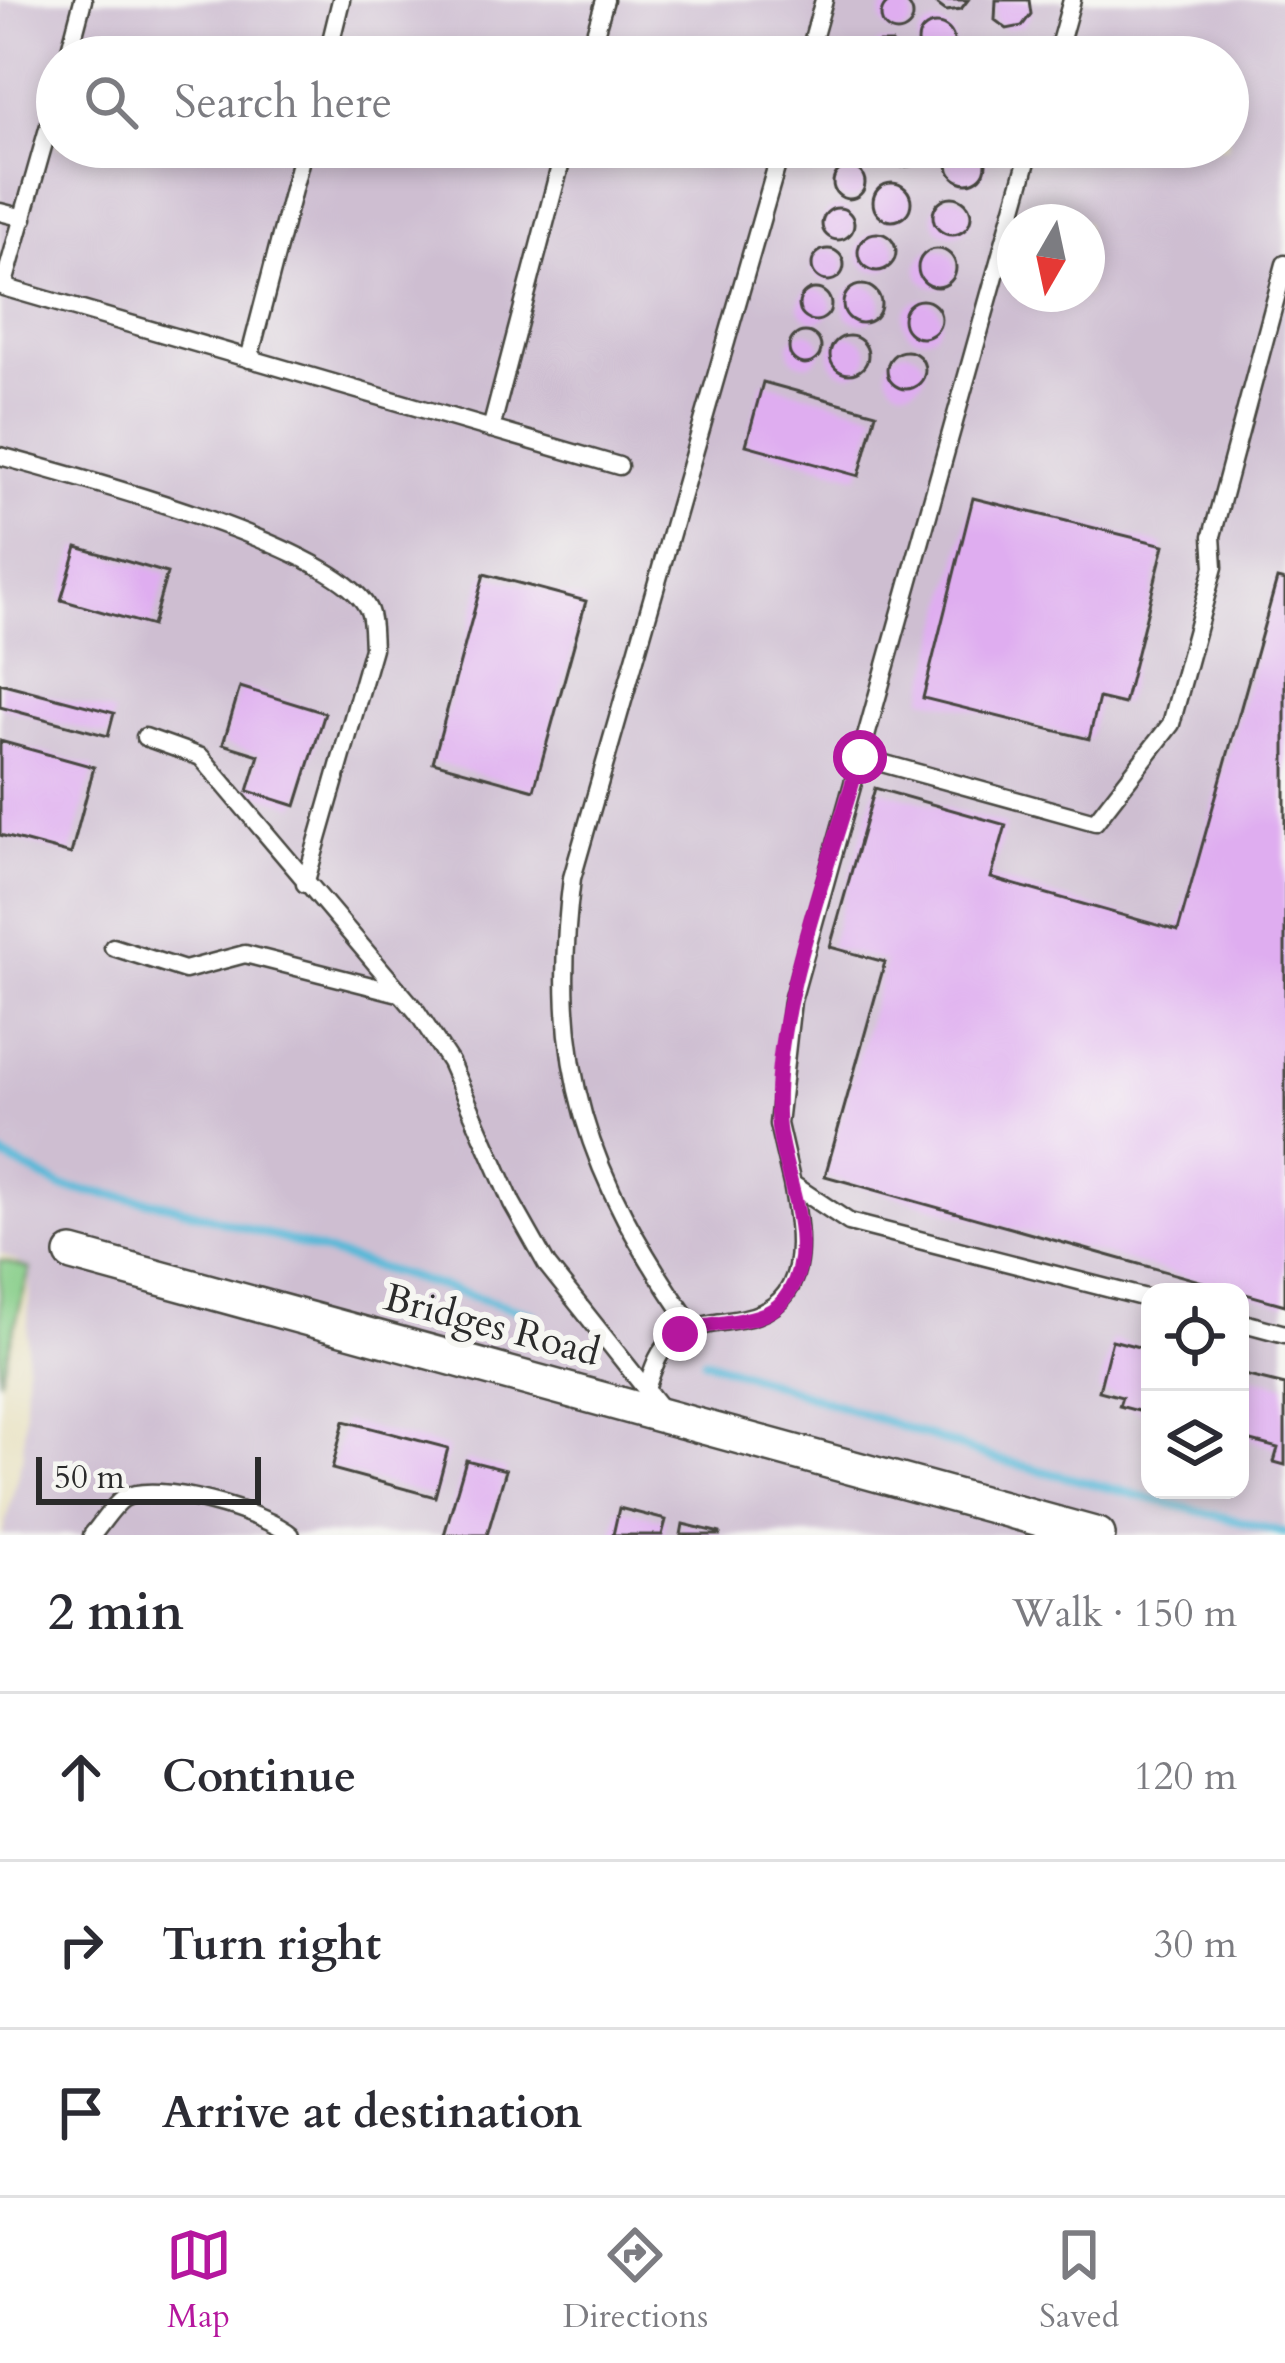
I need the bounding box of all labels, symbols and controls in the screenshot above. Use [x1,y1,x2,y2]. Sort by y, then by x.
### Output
search box [36,36,1249,168]
icon: search [78,69,144,135]
text: Search here [174,72,392,133]
north arrow [997,204,1105,312]
route start [833,730,887,784]
street label: Bridges Road [378,1271,606,1379]
map controls [1141,1283,1249,1499]
button: locate [1141,1283,1249,1391]
route end [653,1307,707,1361]
button: layers [1141,1391,1249,1499]
scale bar [36,1451,261,1504]
text: 50 m [54,1455,125,1500]
text: 2 min [48,1578,184,1648]
text: Walk · 150 m [1012,1587,1237,1640]
icon: ahead [48,1744,114,1810]
text: Continue [162,1746,356,1807]
text: 120 m [1134,1750,1237,1803]
icon: right [48,1912,114,1978]
text: Turn right [162,1914,381,1975]
text: 30 m [1154,1918,1237,1971]
icon: arrive [48,2080,114,2146]
text: Arrive at destination [162,2082,582,2143]
tab: Map [166,2222,232,2339]
tab: Directions [563,2222,708,2339]
tab: Saved [1039,2222,1119,2339]

